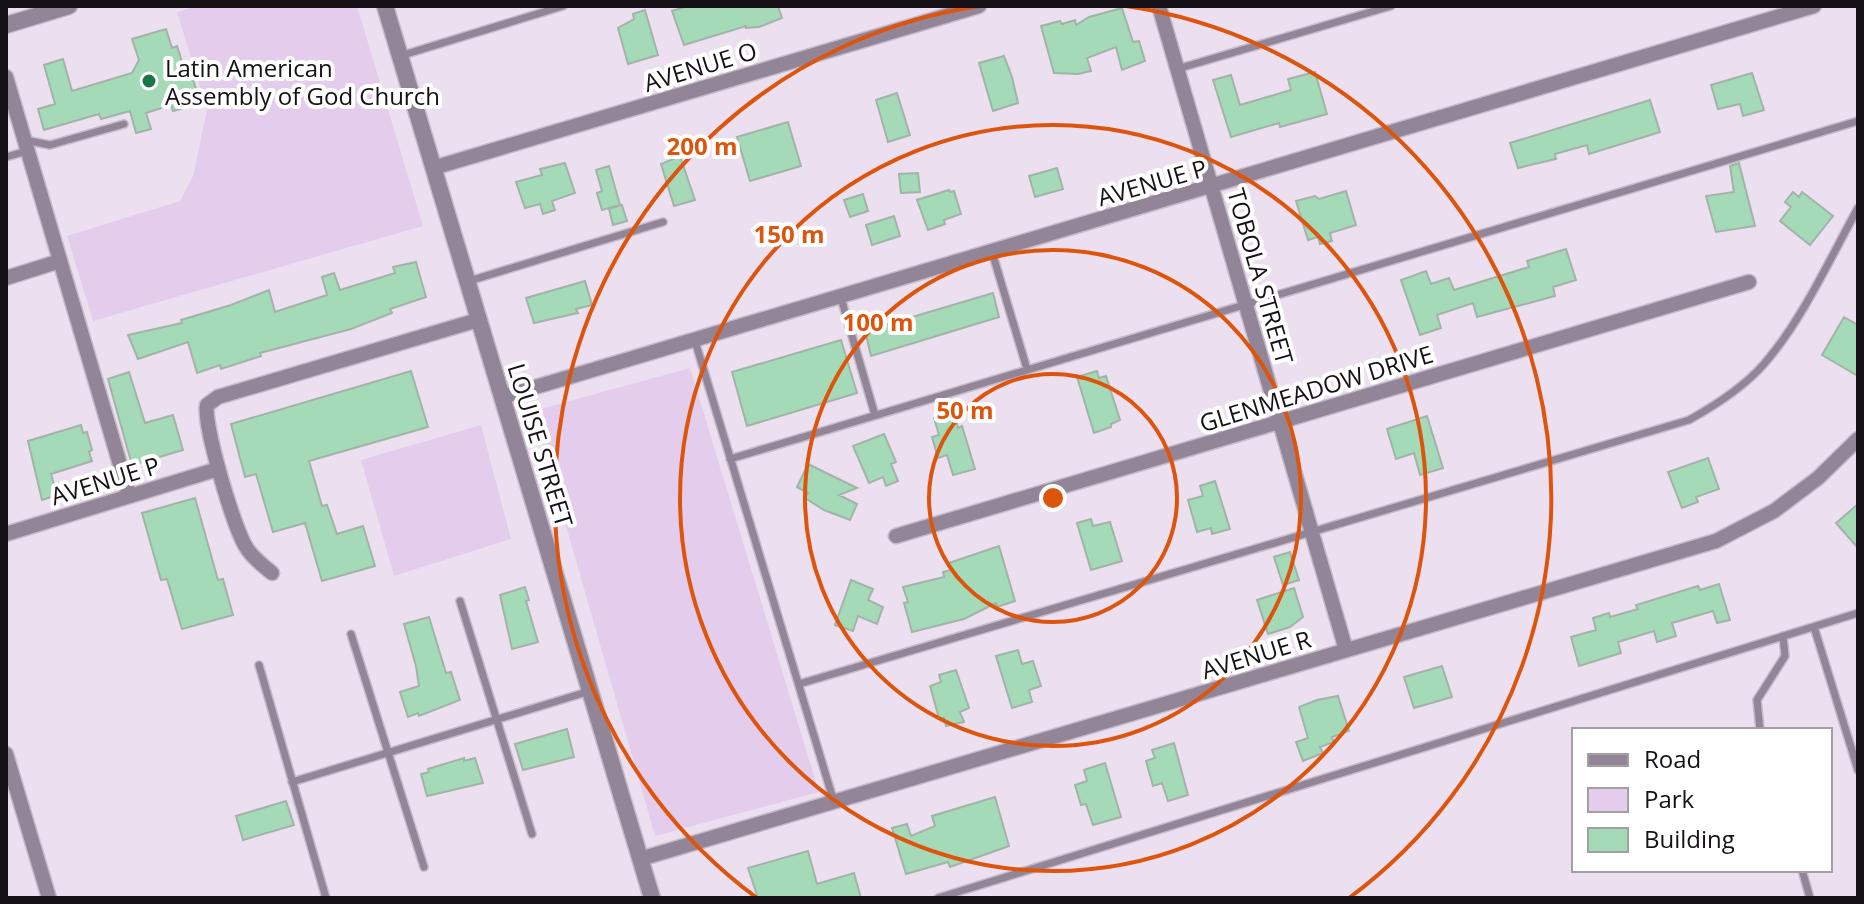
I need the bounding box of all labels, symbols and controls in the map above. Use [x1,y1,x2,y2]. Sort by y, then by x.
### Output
street label: AVENUE O [639,33,761,99]
place label: Latin American Assembly of God Church [165,51,440,112]
marker: Latin American Assembly of God Church [140,72,158,90]
text: 200 m [667,129,737,162]
street label: AVENUE P [1093,151,1211,213]
street label: TOBOLA STREET [1220,184,1302,368]
text: 150 m [754,217,824,250]
text: 100 m [843,305,913,338]
street label: GLENMEADOW DRIVE [1195,337,1437,439]
street label: LOUISE STREET [500,359,582,531]
text: 50 m [936,393,994,426]
street label: AVENUE P [46,448,164,512]
centre of rings [1039,484,1067,512]
street label: AVENUE R [1197,622,1315,686]
legend [1572,728,1832,872]
text: Road [1644,742,1701,775]
text: Park [1644,782,1695,815]
text: Building [1644,822,1735,855]

